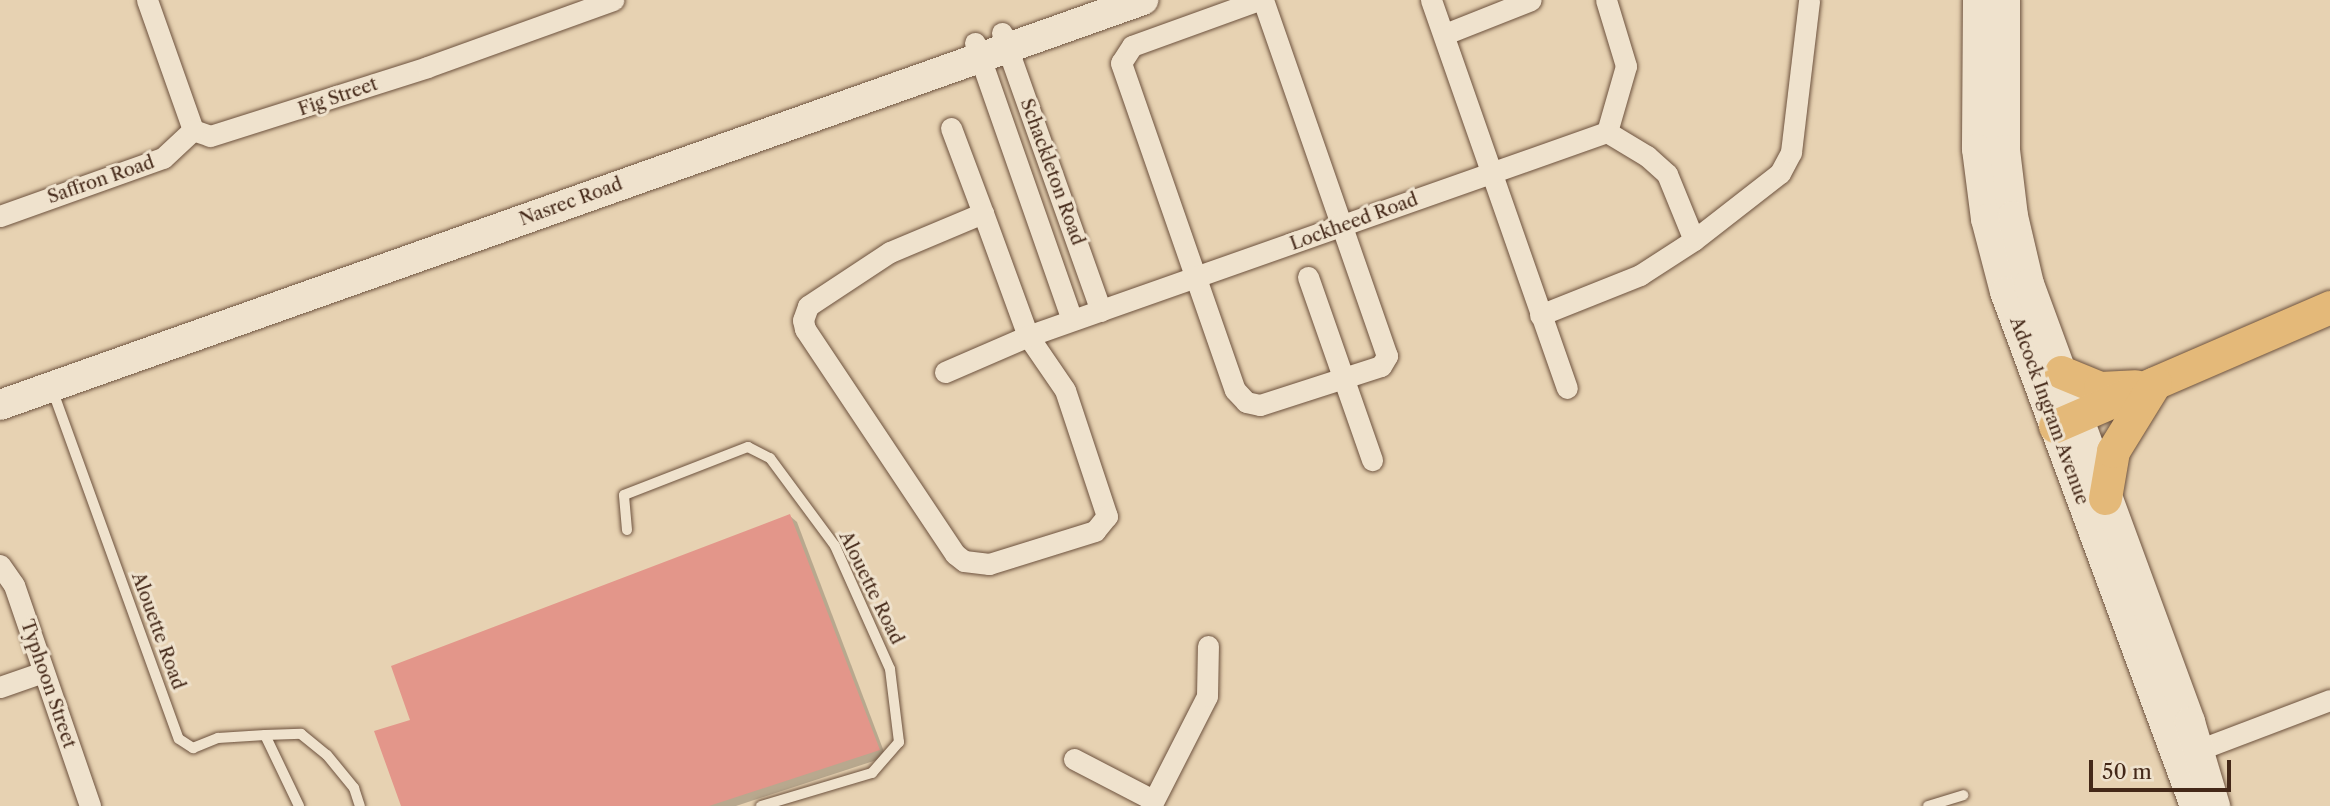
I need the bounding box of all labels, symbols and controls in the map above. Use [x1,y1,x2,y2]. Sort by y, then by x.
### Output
street label: Fig Street [296,73,380,121]
street label: Schackleton Road [1015,96,1089,248]
street label: Saffron Road [45,152,157,208]
street label: Nasrec Road [517,173,625,231]
street label: Lockheed Road [1287,189,1421,255]
street label: Adcock Ingram Avenue [2005,314,2093,508]
street label: Alouette Road [834,528,908,648]
street label: Alouette Road [127,570,189,692]
street label: Typhoon Street [16,617,80,751]
scale bar [2092,746,2234,790]
text: 50 m [2102,759,2152,784]

